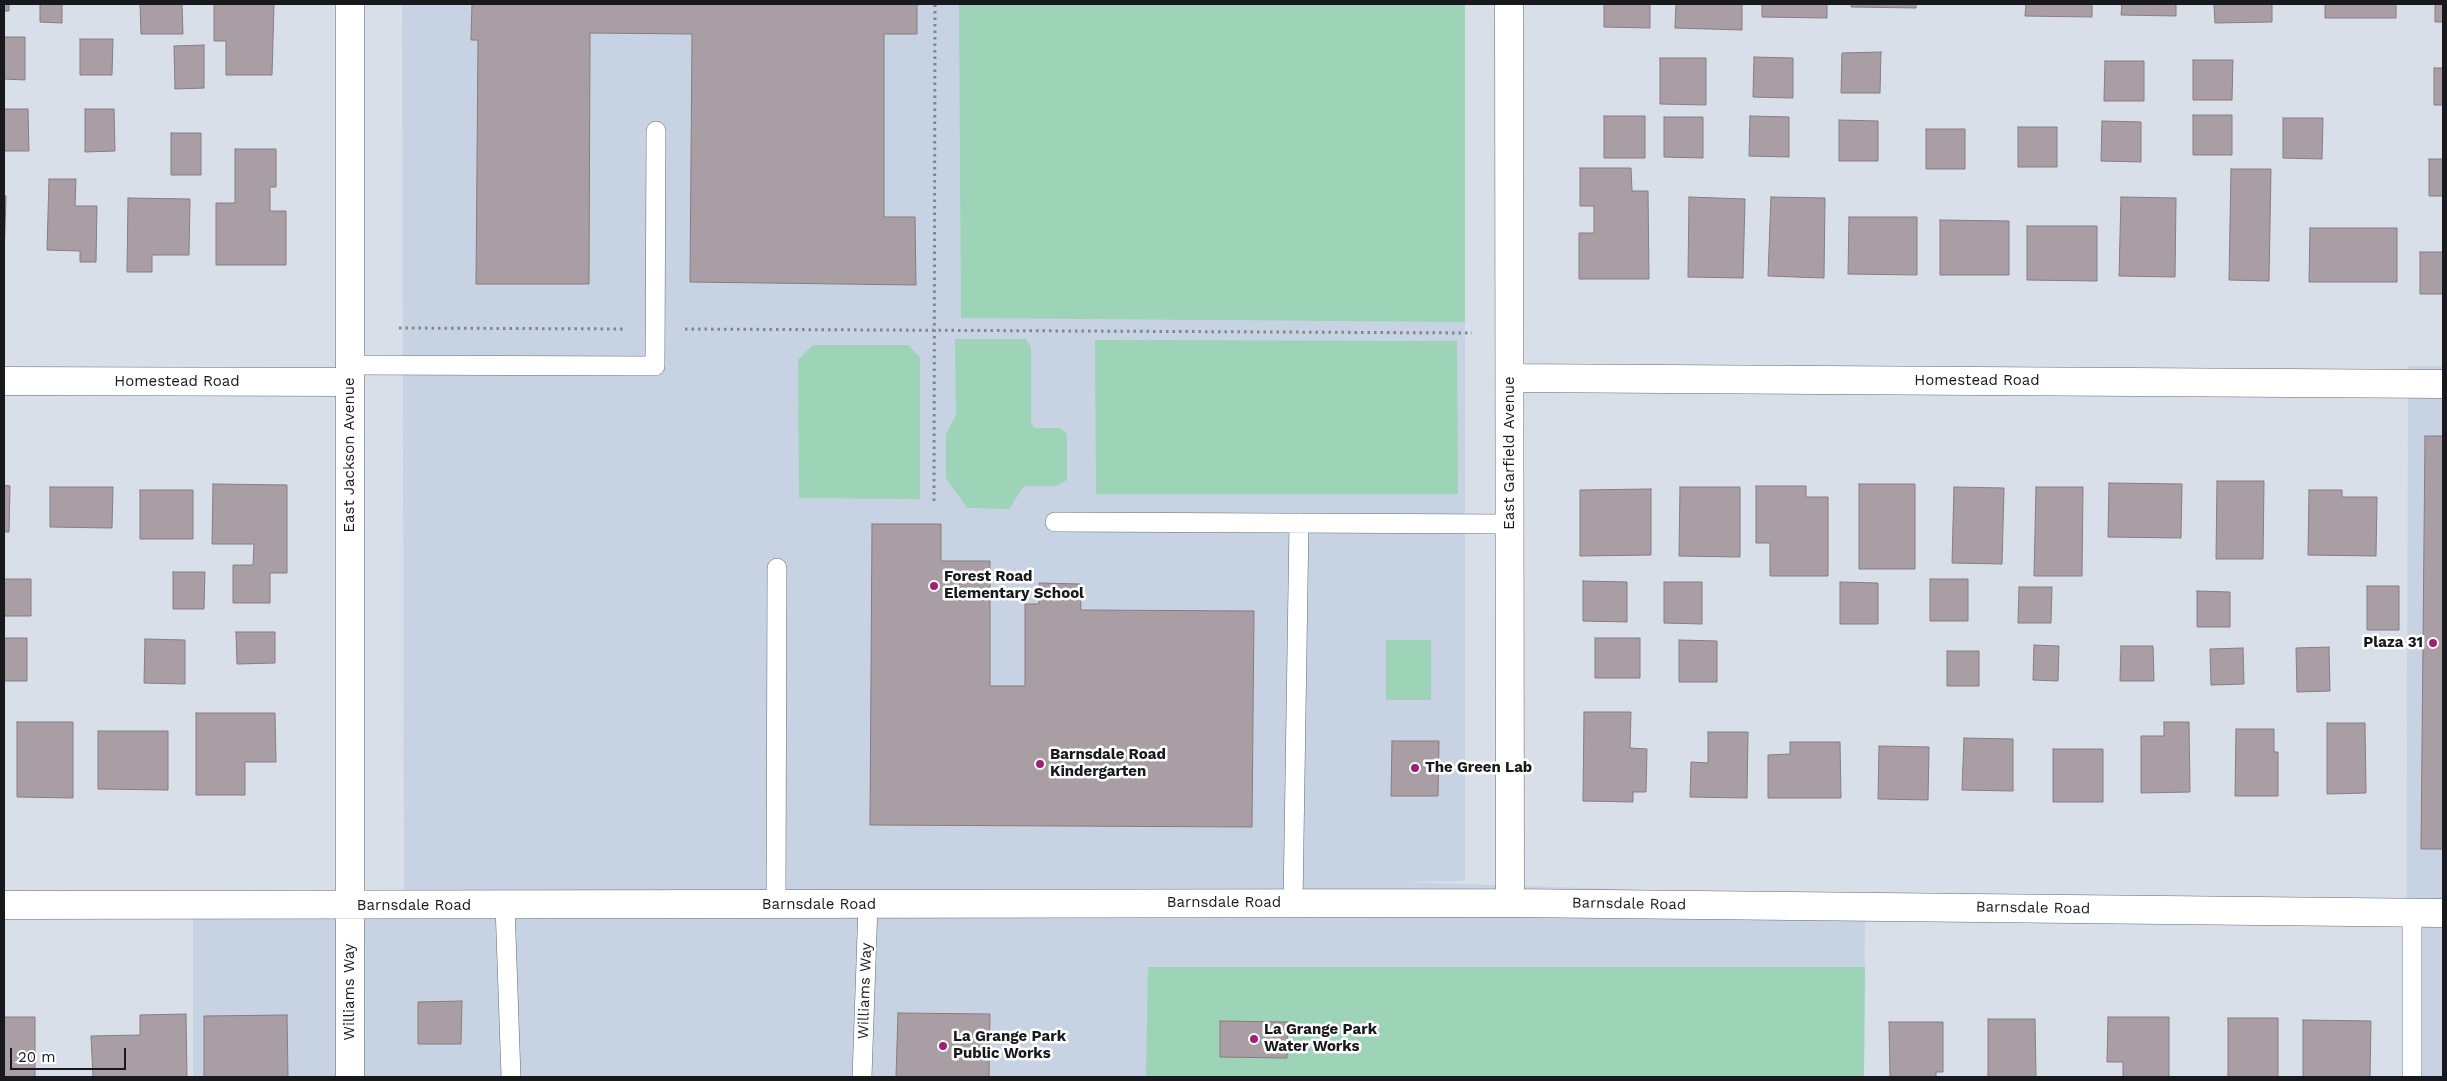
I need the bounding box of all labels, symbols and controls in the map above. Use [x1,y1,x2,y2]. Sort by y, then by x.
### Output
street label: Homestead Road [1914,372,2040,390]
street label: Homestead Road [114,373,240,391]
street label: East Garfield Avenue [1501,376,1519,530]
street label: East Jackson Avenue [341,377,359,533]
place label: Forest Road Elementary School [944,568,1084,603]
marker: Forest Road Elementary School [928,580,940,592]
place label: Plaza 31 [2363,634,2423,652]
marker: Plaza 31 [2427,637,2439,649]
place label: Barnsdale Road Kindergarten [1050,746,1166,781]
marker: Barnsdale Road Kindergarten [1034,758,1046,770]
place label: The Green Lab [1425,759,1532,777]
marker: The Green Lab [1409,762,1421,774]
street label: Barnsdale Road [1167,894,1281,912]
street label: Barnsdale Road [1572,894,1686,914]
street label: Barnsdale Road [762,896,876,914]
street label: Barnsdale Road [357,897,471,915]
street label: Barnsdale Road [1976,898,2090,918]
street label: Williams Way [854,942,876,1040]
street label: Williams Way [341,944,359,1040]
place label: La Grange Park Water Works [1264,1021,1377,1056]
place label: La Grange Park Public Works [953,1028,1066,1063]
marker: La Grange Park Water Works [1248,1033,1260,1045]
scale bar [12,1038,129,1070]
marker: La Grange Park Public Works [937,1040,949,1052]
text: 20 m [18,1048,56,1066]

